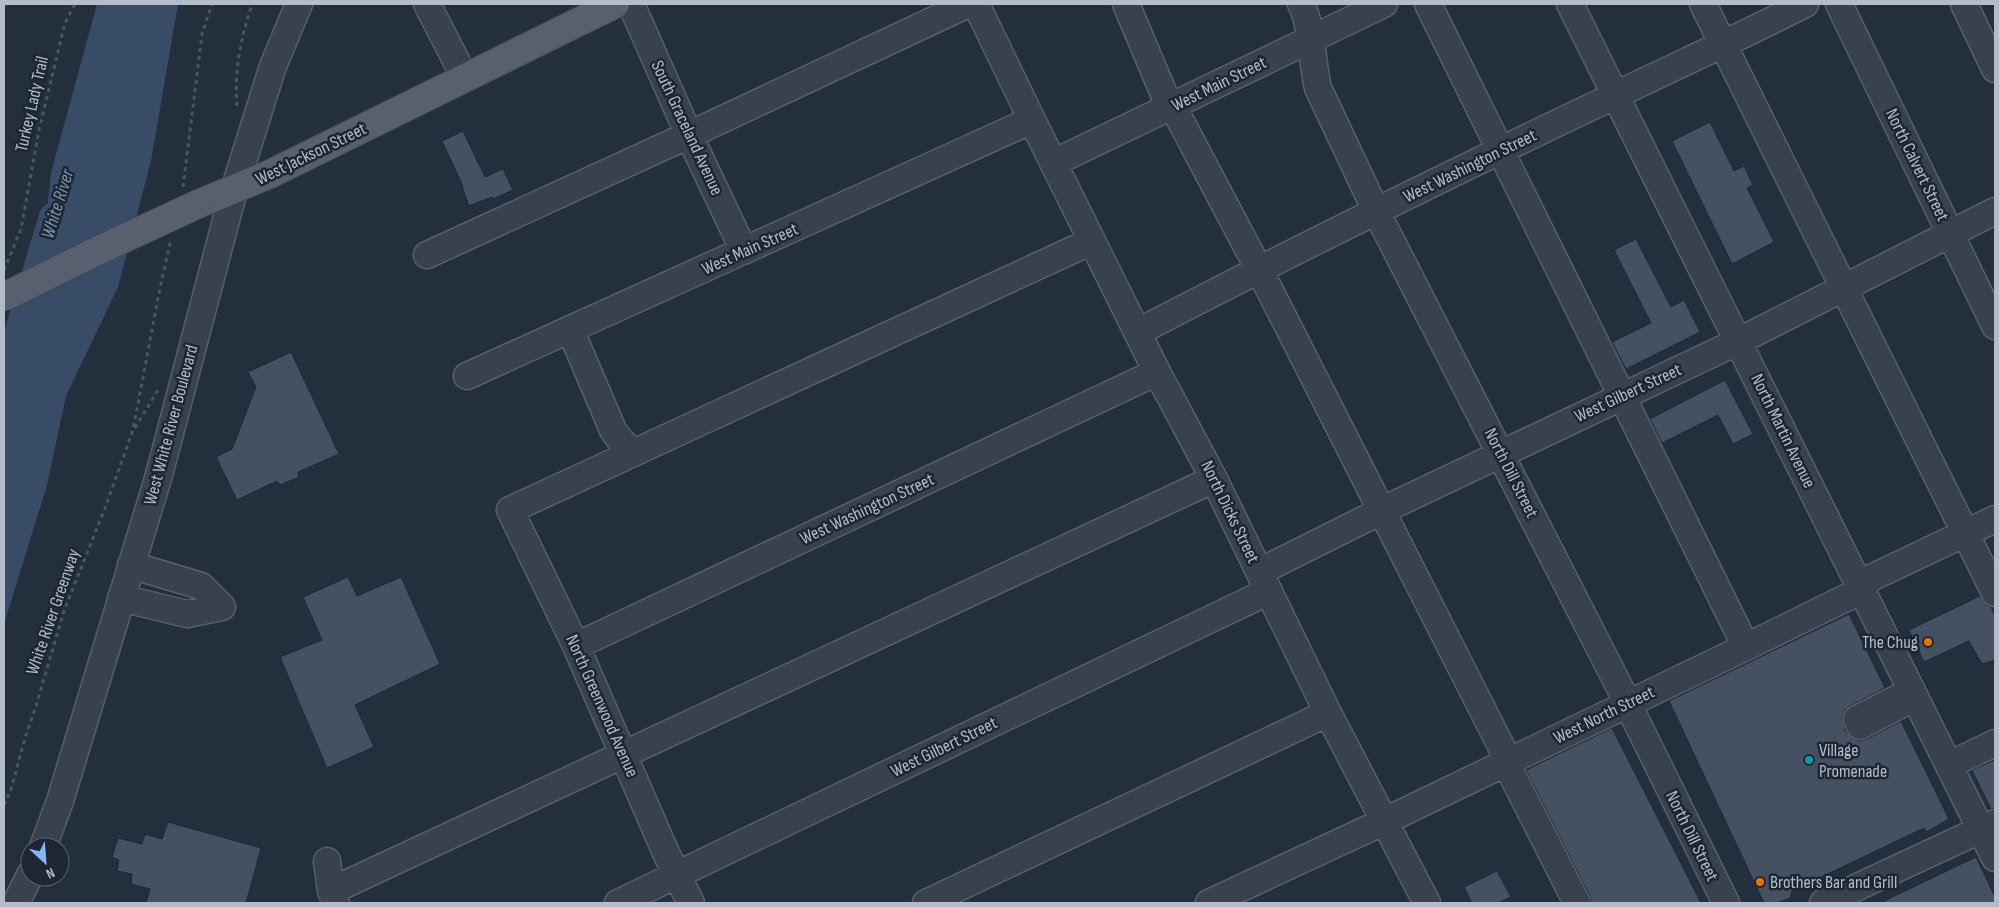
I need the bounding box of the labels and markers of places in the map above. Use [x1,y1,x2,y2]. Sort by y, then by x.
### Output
place label: The Chug [1862,632,1918,653]
marker: The Chug [1922,636,1934,648]
place label: Village Promenade [1819,740,1887,782]
marker: Village Promenade [1803,754,1815,766]
place label: Brothers Bar and Grill [1770,872,1897,893]
marker: Brothers Bar and Grill [1754,876,1766,888]

